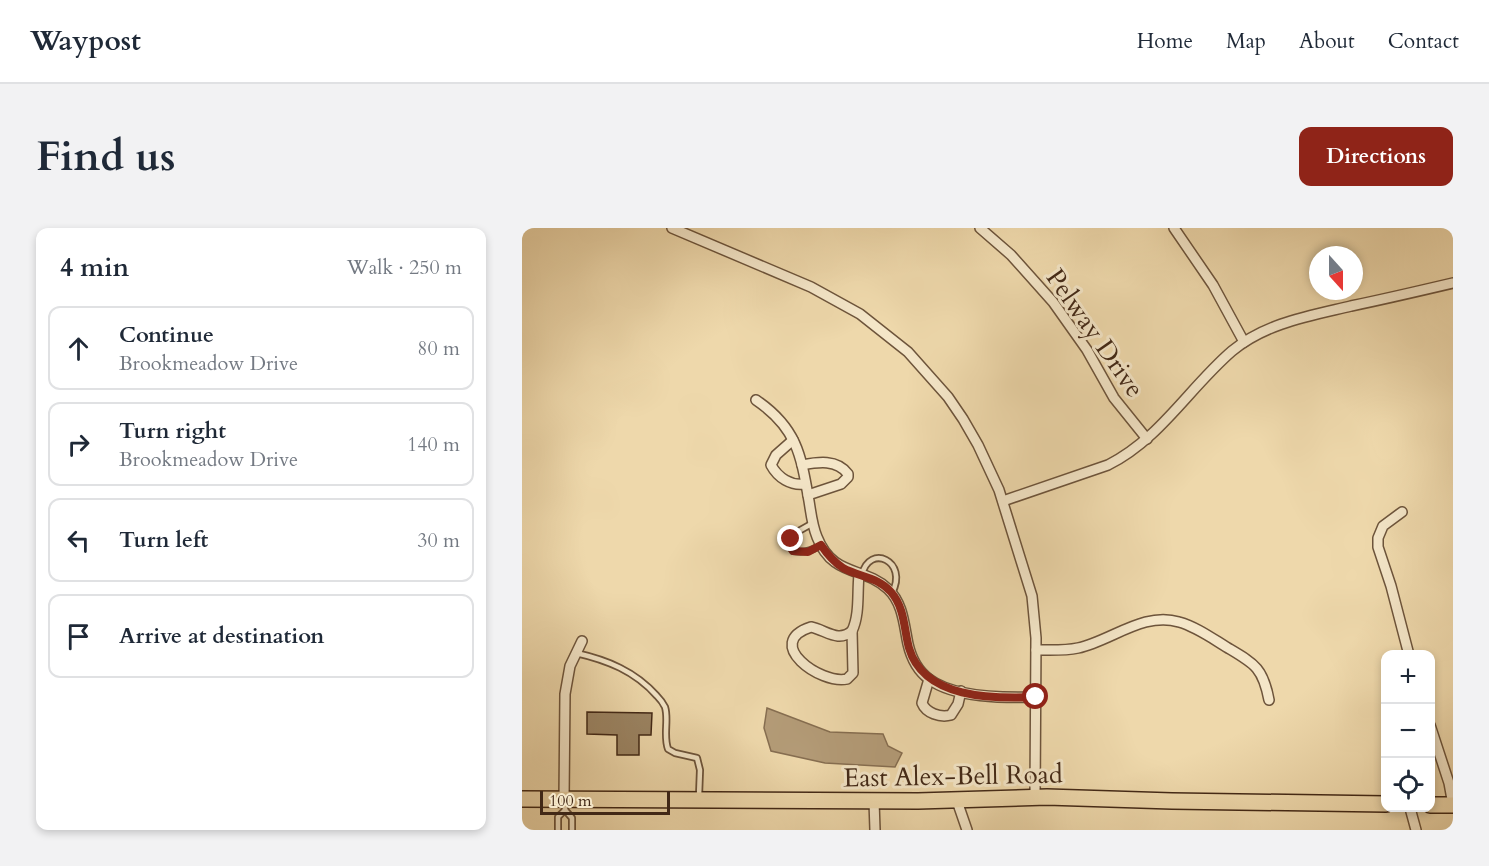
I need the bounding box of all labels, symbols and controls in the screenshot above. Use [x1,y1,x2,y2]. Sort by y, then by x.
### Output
text: Waypost [30,22,141,60]
text: Home [1137,27,1193,56]
text: Map [1226,27,1266,56]
text: About [1299,27,1355,56]
text: Contact [1388,27,1459,56]
button: Directions [1299,127,1453,186]
text: Find us [36,128,176,185]
north arrow [1309,246,1363,300]
text: 4 min [60,250,129,285]
text: Walk · 250 m [347,254,462,281]
street label: Pelway Drive [1038,262,1152,404]
text: Continue [119,320,214,350]
icon: ahead [62,332,95,365]
text: 80 m [417,335,460,362]
text: Brookmeadow Drive [119,350,298,377]
text: Turn right [119,416,226,446]
icon: right [62,428,95,461]
text: 140 m [407,431,460,458]
text: Brookmeadow Drive [119,446,298,473]
icon: left [62,524,95,557]
text: Turn left [119,525,208,555]
route end [777,525,803,551]
text: 30 m [417,527,460,554]
icon: arrive [62,620,95,653]
text: Arrive at destination [119,621,324,651]
map controls [1381,650,1435,812]
button: + [1381,650,1435,704]
route start [1022,683,1048,709]
button: − [1381,704,1435,758]
street label: East Alex-Bell Road [843,757,1063,795]
button: locate [1381,758,1435,812]
scale bar [540,788,670,816]
text: 100 m [549,790,591,812]

